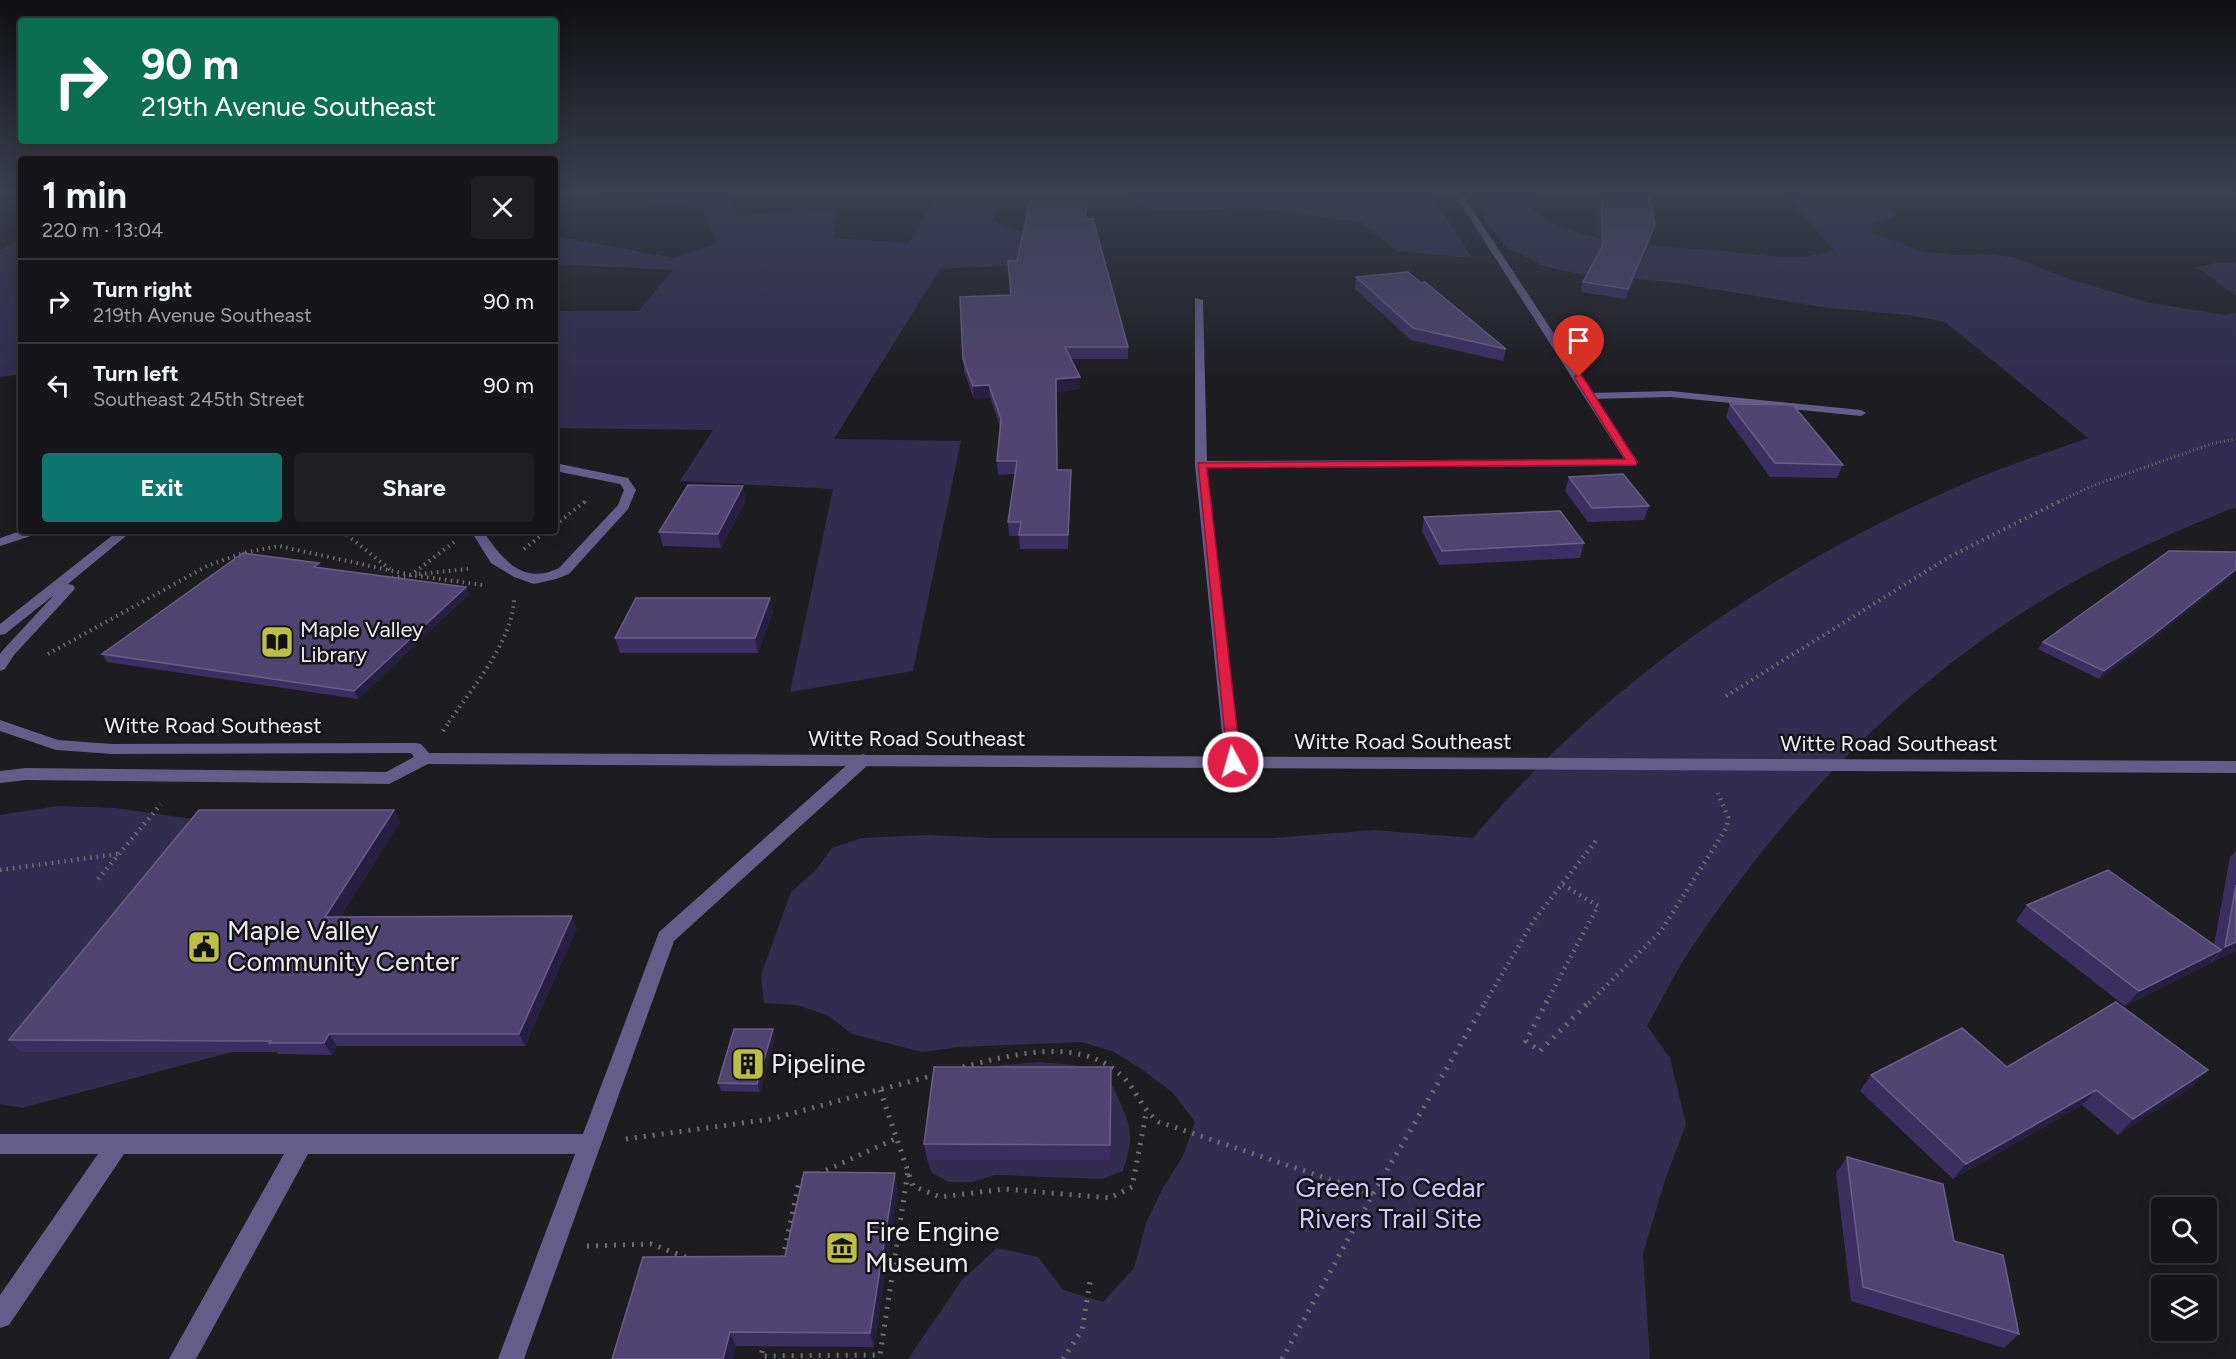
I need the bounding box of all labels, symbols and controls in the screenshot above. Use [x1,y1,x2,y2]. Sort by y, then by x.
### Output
text: 90 m [141,39,239,90]
icon: right [42,42,120,120]
text: 219th Avenue Southeast [141,90,436,123]
text: 1 min [42,174,127,217]
button: close [471,176,534,239]
text: 220 m · 13:04 [42,218,164,242]
text: Turn right [93,276,192,303]
icon: right [42,285,75,318]
text: 90 m [483,288,534,315]
text: 219th Avenue Southeast [93,303,312,327]
pin [1553,315,1604,377]
icon: arrive [1562,324,1595,357]
text: Turn left [93,360,179,387]
icon: left [42,369,75,402]
text: 90 m [483,372,534,399]
text: Southeast 245th Street [93,387,304,411]
button: Exit [42,453,282,522]
button: Share [294,453,534,522]
place label: Maple Valley Library [300,616,424,668]
library icon: Maple Valley Library [259,624,295,660]
street label: Witte Road Southeast [104,712,322,739]
street label: Witte Road Southeast [808,725,1026,752]
street label: Witte Road Southeast [1294,728,1512,755]
position arrow [1201,730,1265,794]
street label: Witte Road Southeast [1780,730,1998,757]
place label: Maple Valley Community Center [227,914,459,978]
public building icon: Maple Valley Community Center [186,929,222,965]
building icon: Pipeline [730,1046,766,1082]
place label: Pipeline [771,1047,866,1080]
park label: Green To Cedar Rivers Trail Site [1295,1171,1485,1235]
map controls [2151,1197,2217,1341]
button: search [2151,1197,2217,1263]
place label: Fire Engine Museum [865,1215,999,1279]
museum icon: Fire Engine Museum [824,1230,860,1266]
button: layers [2151,1275,2217,1341]

